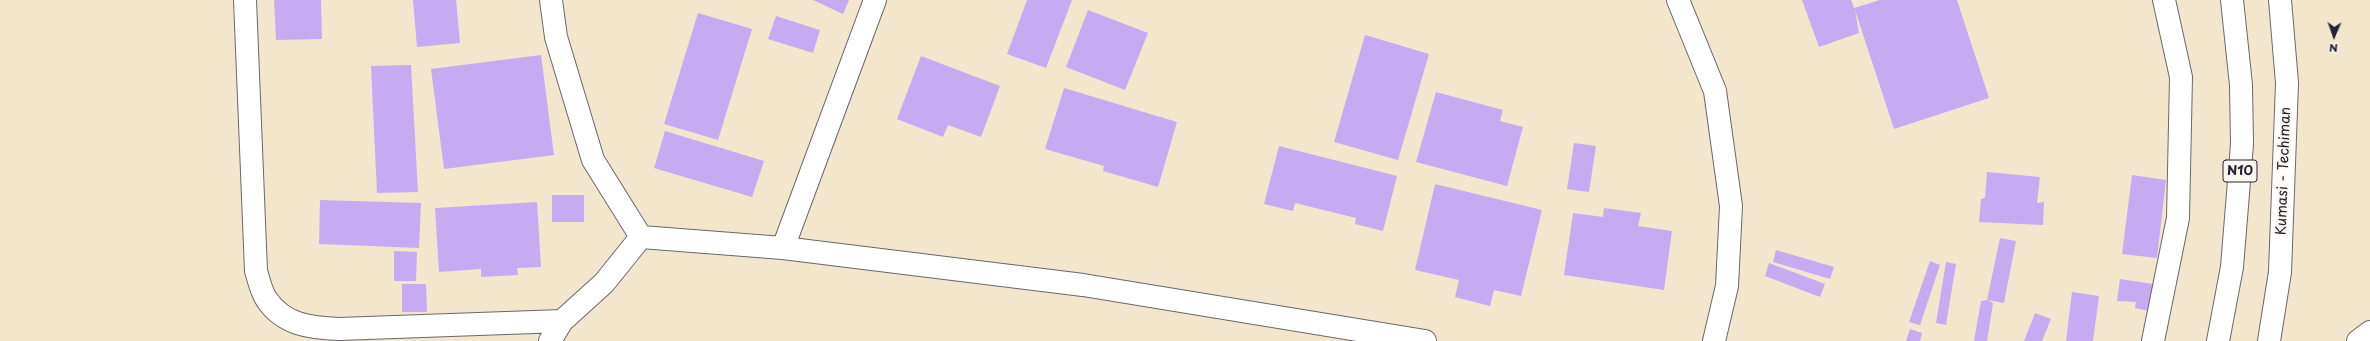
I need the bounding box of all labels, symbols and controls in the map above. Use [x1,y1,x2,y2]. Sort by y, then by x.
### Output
north arrow [2314,16,2354,56]
text: N [2329,40,2338,57]
street label: Kumasi - Techiman [2273,107,2295,235]
road number: N10 [2223,160,2257,182]

